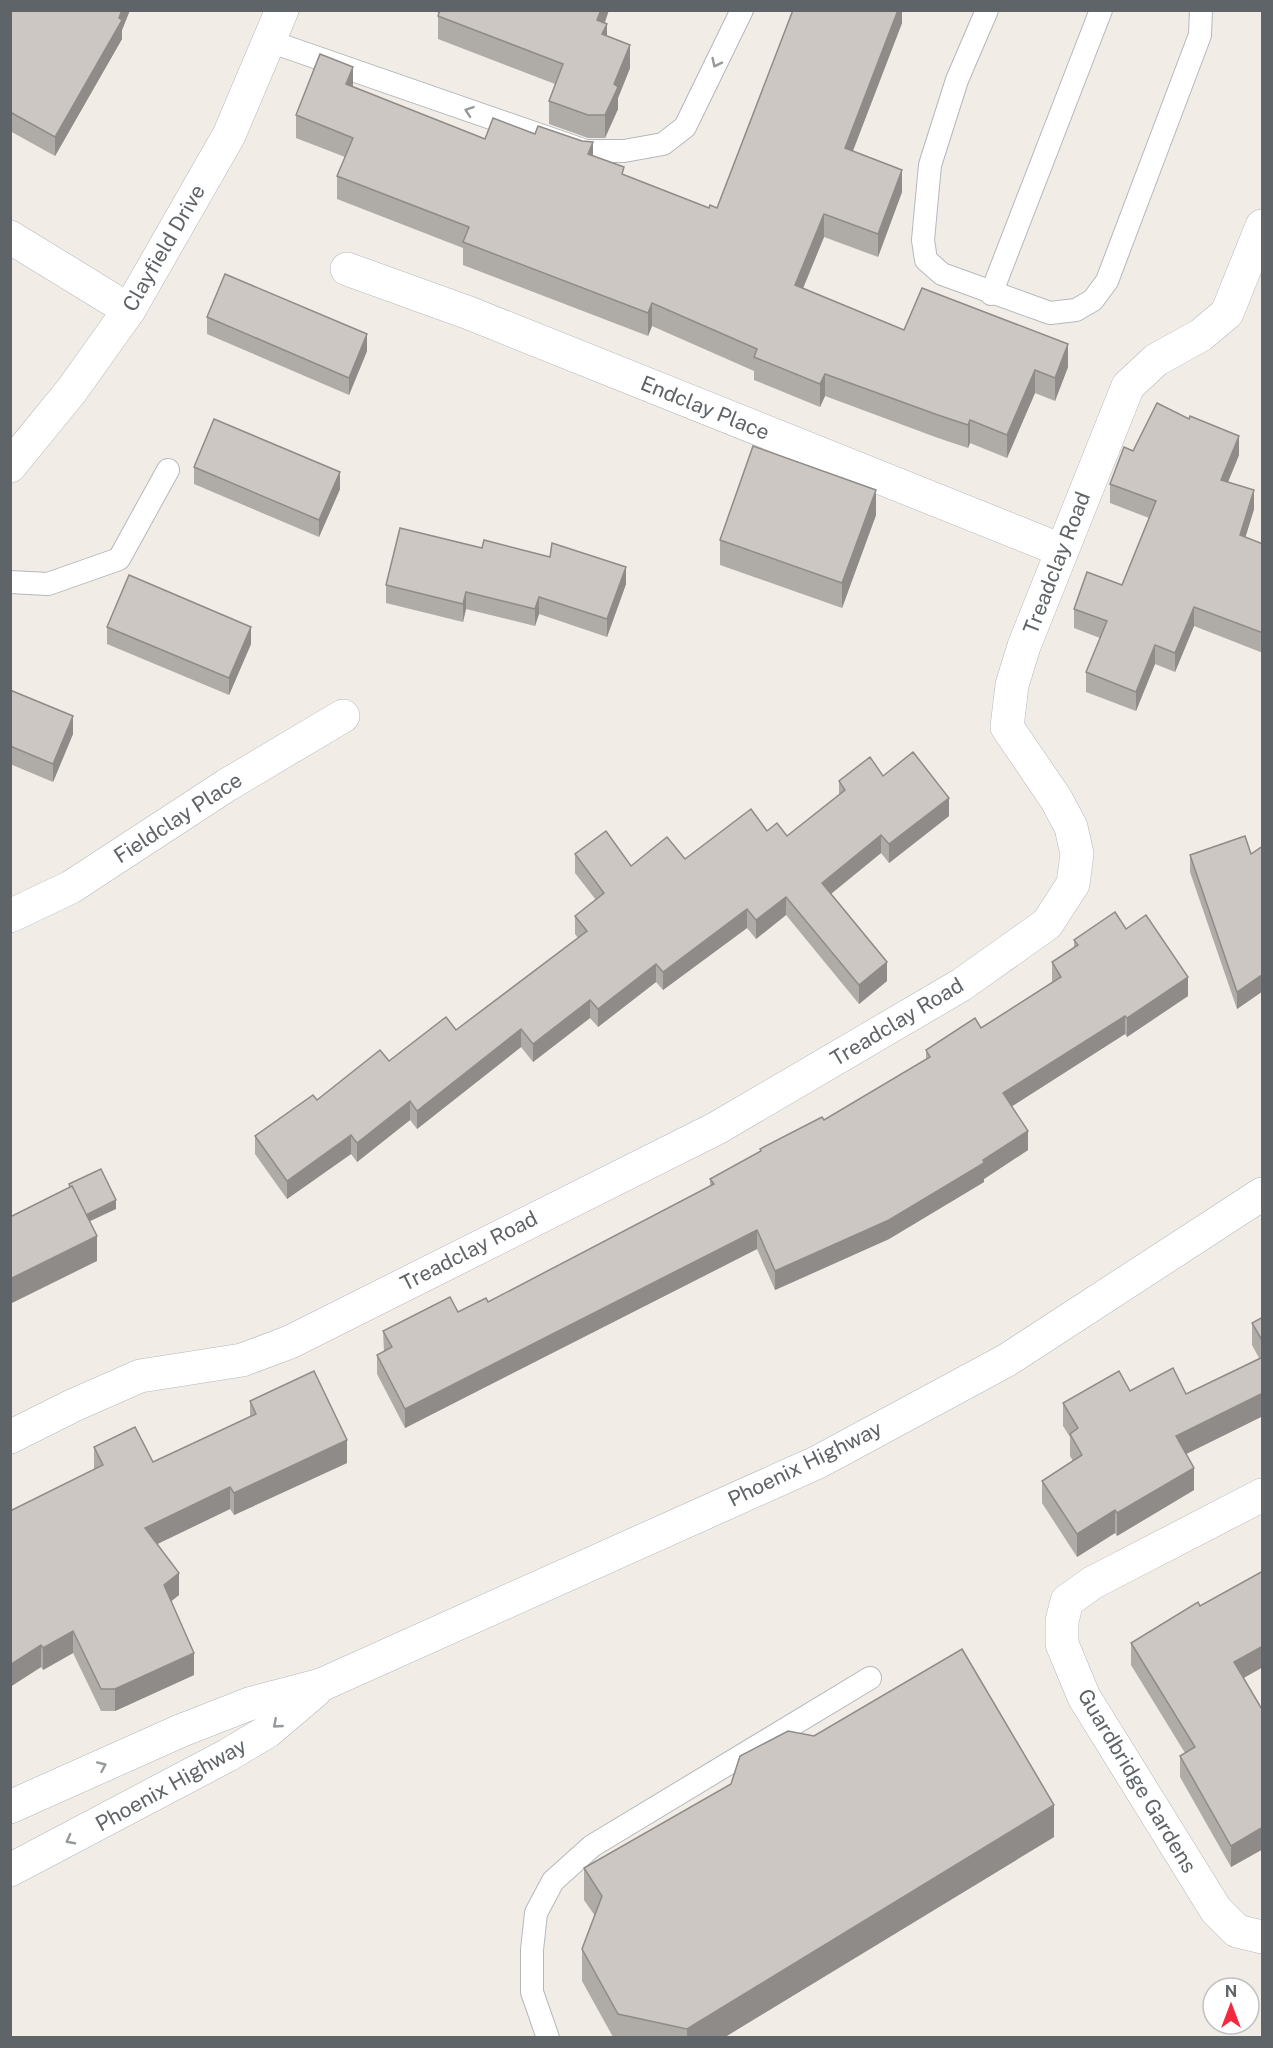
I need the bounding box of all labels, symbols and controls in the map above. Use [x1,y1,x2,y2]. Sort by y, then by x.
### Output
one-way arrow [712,57,724,68]
one-way arrow [464,105,475,118]
street label: Clayfield Drive [117,180,210,316]
street label: Endclay Place [637,370,773,445]
street label: Treadclay Road [1018,488,1095,638]
street label: Fieldclay Place [109,767,246,868]
street label: Treadclay Road [826,972,968,1071]
street label: Treadclay Road [396,1205,542,1296]
street label: Phoenix Highway [724,1415,886,1512]
street label: Guardbridge Gardens [1073,1684,1202,1877]
one-way arrow [273,1717,283,1728]
street label: Phoenix Highway [91,1733,250,1836]
one-way arrow [96,1761,107,1773]
one-way arrow [66,1833,77,1844]
north arrow [1201,1976,1261,2036]
text: N [1225,1982,1237,2001]

